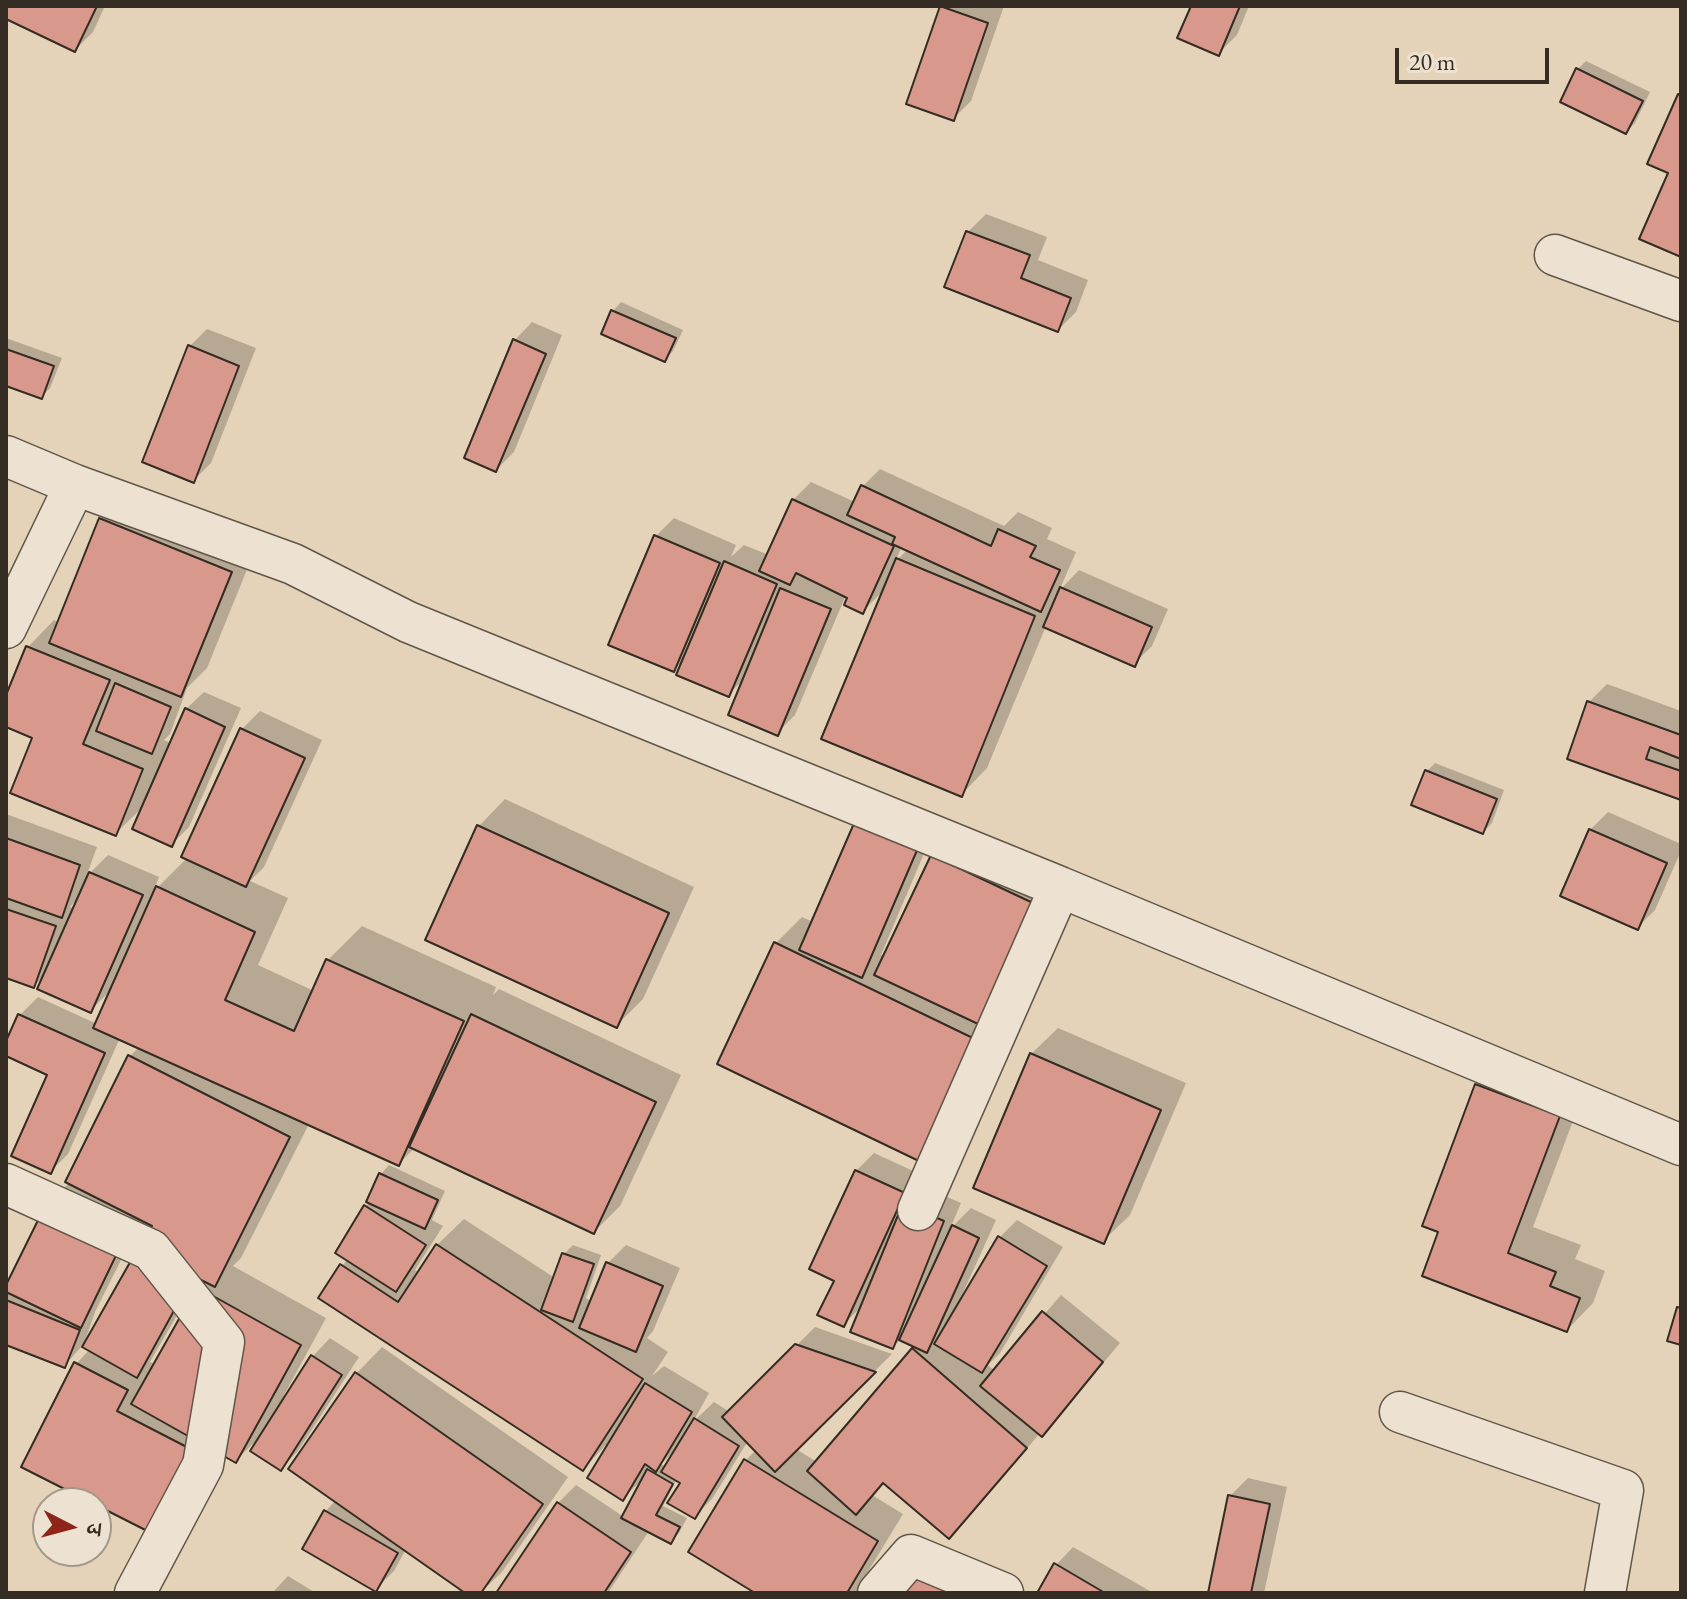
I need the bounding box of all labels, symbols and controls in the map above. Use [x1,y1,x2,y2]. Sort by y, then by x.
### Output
scale bar [1399,32,1553,82]
text: 20 m [1409,46,1456,77]
north arrow [32,1487,112,1567]
text: उ [79,1522,109,1536]

